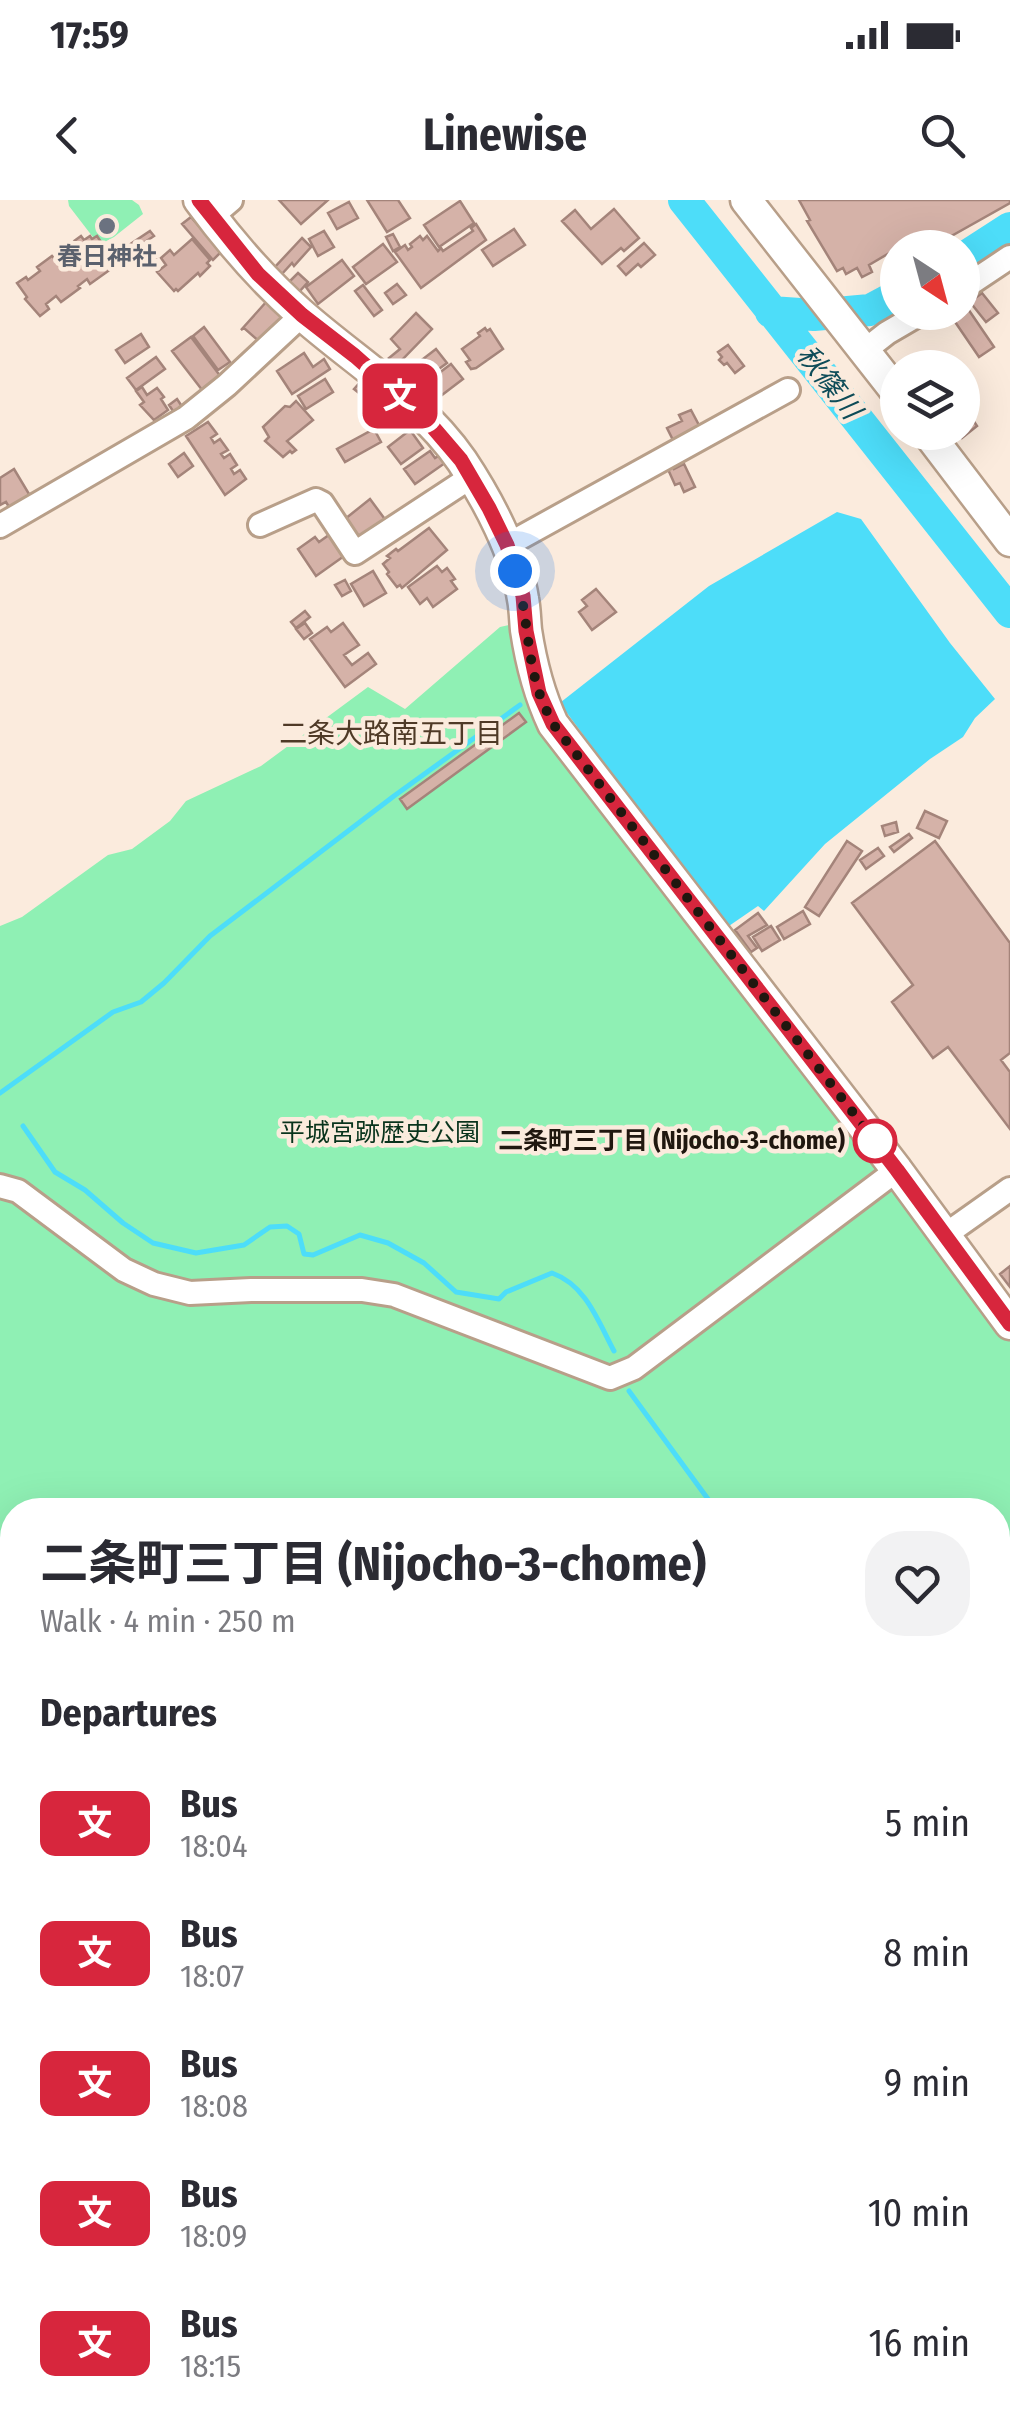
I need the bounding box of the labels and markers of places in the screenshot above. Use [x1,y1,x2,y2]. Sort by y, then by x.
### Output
marker: 春日神社 [96,215,118,237]
place label: 春日神社 [57,242,157,272]
marker: 二条町三丁目 (Nijocho-3-chome) [854,1120,896,1162]
place label: 二条町三丁目 (Nijocho-3-chome) [498,1126,845,1156]

